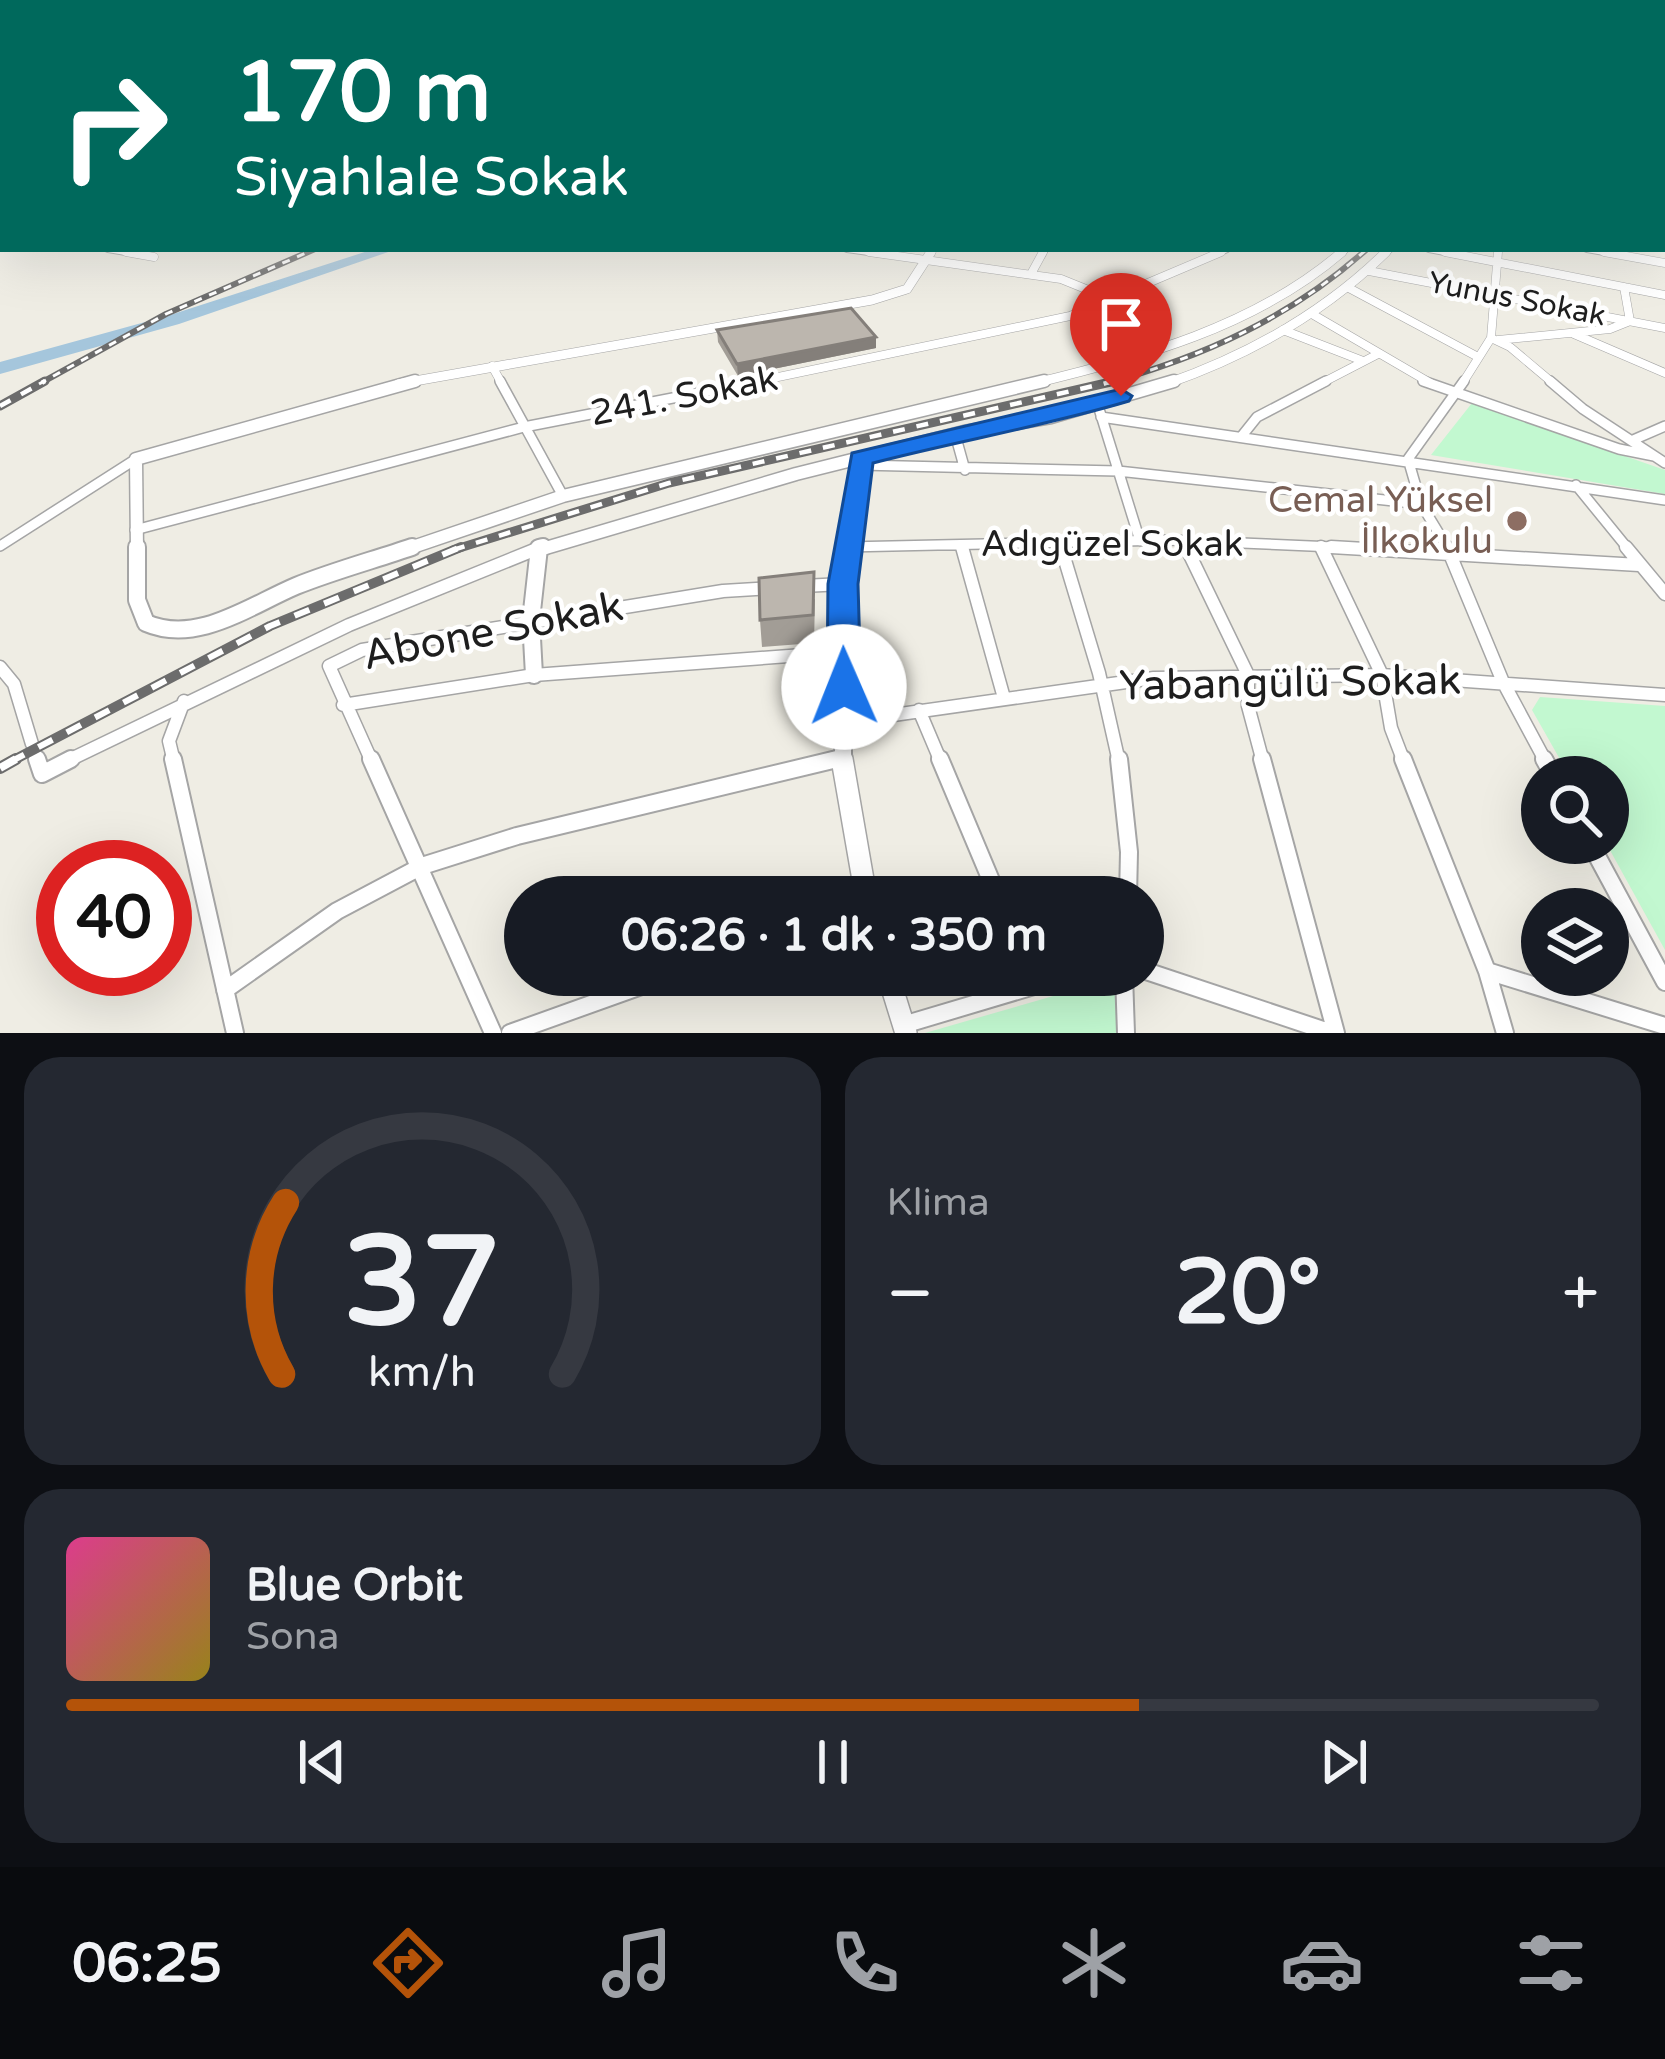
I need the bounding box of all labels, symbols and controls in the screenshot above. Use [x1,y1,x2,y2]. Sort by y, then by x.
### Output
text: 170 m [234,43,491,144]
icon: right [36,48,192,204]
text: Siyahlale Sokak [234,145,629,210]
street label: Yunus Sokak [1425,264,1609,334]
pin [1070,273,1172,396]
icon: arrive [1088,291,1154,357]
street label: 241. Sokak [587,357,781,435]
place label: Cemal Yüksel İlkokulu [1268,479,1493,563]
marker: Cemal Yüksel İlkokulu [1504,508,1530,534]
street label: Adıgüzel Sokak [981,523,1243,566]
street label: Abone Sokak [359,581,627,681]
position arrow [781,624,907,750]
street label: Yabangülü Sokak [1119,655,1461,711]
map controls [1521,756,1629,996]
button: search [1521,756,1629,864]
speed limit sign: 40 [36,840,192,996]
button: layers [1521,888,1629,996]
text: 06:26 · 1 dk · 350 m [621,909,1047,963]
text: Klima [887,1179,990,1226]
text: 37 [344,1208,501,1359]
text: 20° [1174,1239,1321,1348]
text: − [887,1254,934,1334]
text: + [1562,1254,1599,1334]
text: km/h [368,1347,476,1398]
text: Blue Orbit [246,1559,463,1613]
text: Sona [246,1613,339,1660]
icon: previous [289,1729,355,1795]
icon: pause [800,1729,866,1795]
icon: next [1311,1729,1377,1795]
icon: directions [366,1921,450,2005]
icon: music [595,1921,679,2005]
icon: phone [823,1921,907,2005]
icon: climate [1052,1921,1136,2005]
icon: car [1280,1921,1364,2005]
icon: filters [1509,1921,1593,2005]
text: 06:25 [72,1931,222,1996]

